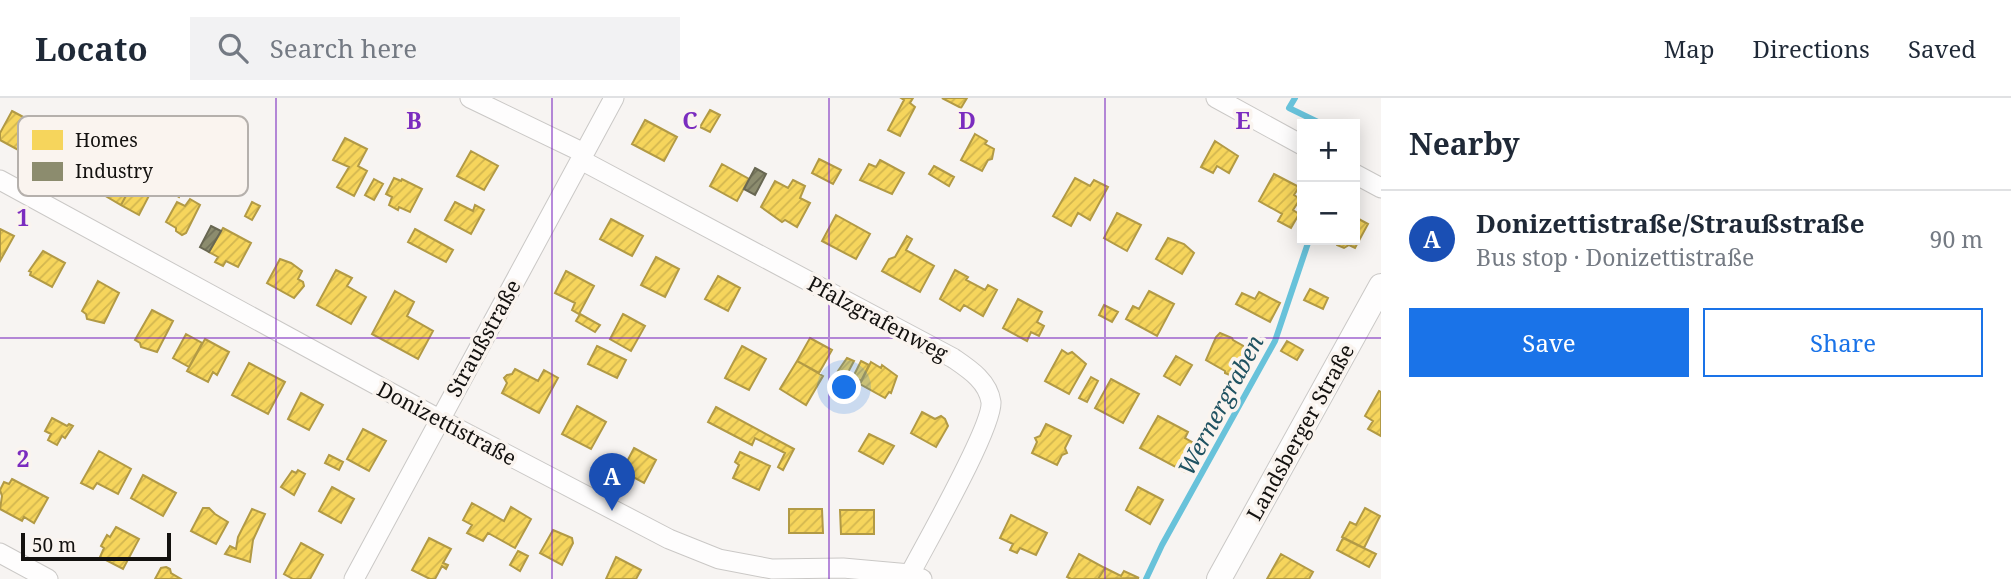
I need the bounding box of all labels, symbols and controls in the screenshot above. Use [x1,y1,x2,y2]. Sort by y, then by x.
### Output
search box [190,17,680,80]
text: Locato [35,26,148,71]
icon: search [214,29,252,67]
text: Search here [270,30,417,66]
text: Map [1664,32,1715,65]
text: Directions [1753,32,1870,65]
text: Saved [1908,32,1976,65]
text: B [406,104,422,136]
text: C [682,104,698,136]
text: D [958,104,976,136]
text: E [1235,104,1251,136]
legend [18,116,248,196]
map controls [1297,119,1360,245]
button: + [1297,119,1360,182]
text: Nearby [1409,123,1520,164]
text: Homes [75,127,138,153]
text: Industry [75,158,153,184]
button: − [1297,182,1360,245]
text: 1 [17,201,30,233]
text: Donizettistraße/Straußstraße [1476,205,1865,241]
text: A [1423,223,1441,255]
text: 90 m [1930,223,1983,255]
text: Bus stop · Donizettistraße [1476,241,1754,273]
street label: Pfalzgrafenweg [803,269,954,367]
street label: Straußstraße [439,274,527,402]
button: Save [1409,308,1689,377]
button: Share [1703,308,1983,377]
water label: Wernergraben [1170,329,1271,481]
street label: Landsberger Straße [1240,339,1360,525]
your location [827,370,861,404]
street label: Donizettistraße [372,374,522,472]
text: 2 [17,442,30,474]
pin: A [589,453,635,511]
scale bar [21,530,172,562]
text: 50 m [32,532,76,558]

